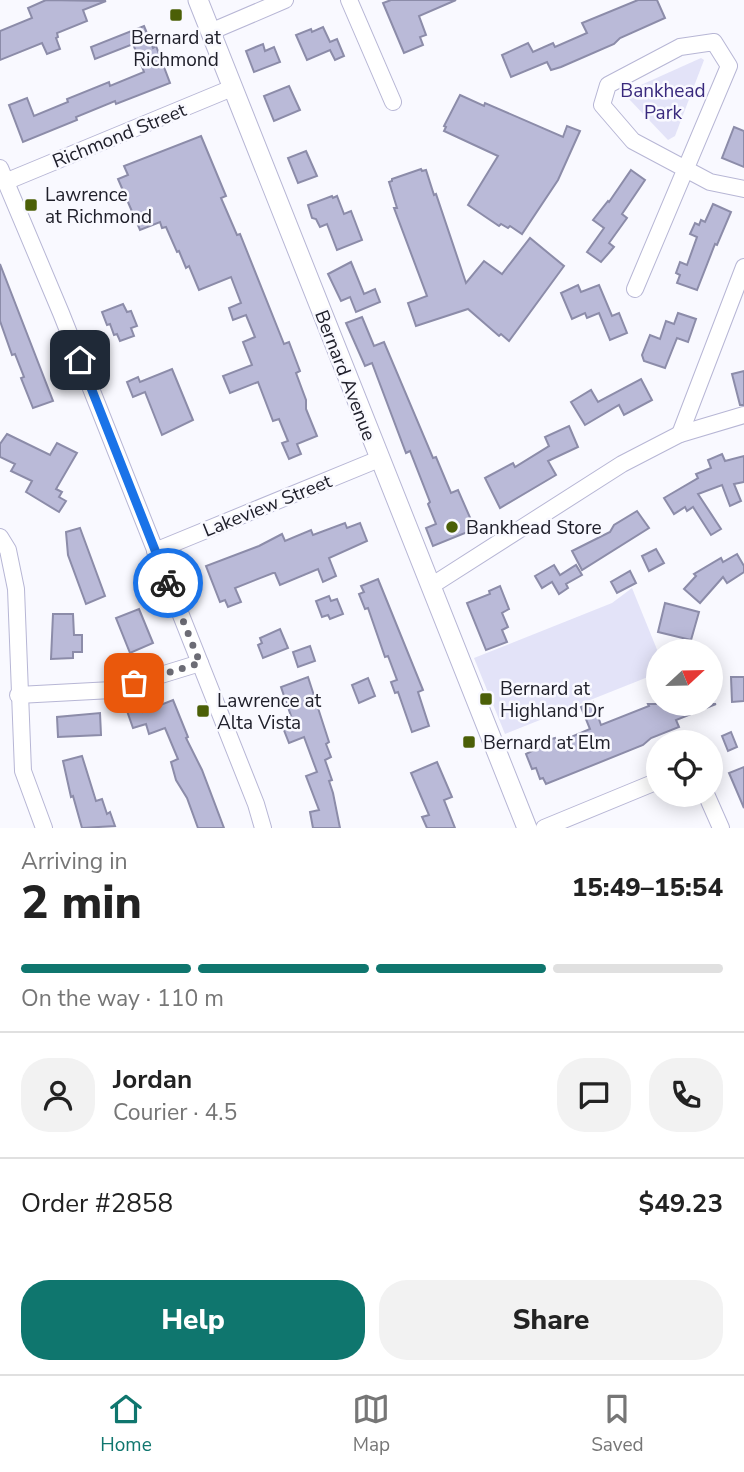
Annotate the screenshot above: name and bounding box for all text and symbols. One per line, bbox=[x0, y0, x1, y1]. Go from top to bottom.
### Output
marker: Bernard at Richmond bbox=[168, 7, 184, 23]
place label: Bernard at Richmond bbox=[131, 25, 221, 73]
park label: Bankhead Park bbox=[620, 78, 706, 126]
street label: Richmond Street bbox=[49, 97, 190, 175]
place label: Lawrence at Richmond bbox=[45, 182, 152, 230]
marker: Lawrence at Richmond bbox=[23, 197, 39, 213]
street label: Bernard Avenue bbox=[308, 306, 382, 444]
pin bbox=[50, 330, 110, 390]
icon: home bbox=[61, 341, 99, 379]
street label: Lakeview Street bbox=[199, 468, 336, 544]
place label: Bankhead Store bbox=[466, 515, 602, 541]
marker: Bankhead Store bbox=[444, 519, 460, 535]
courier bbox=[133, 548, 203, 618]
icon: bike bbox=[149, 564, 187, 602]
north arrow bbox=[646, 639, 723, 716]
map controls bbox=[646, 639, 723, 807]
pin bbox=[104, 653, 164, 713]
icon: bag bbox=[115, 664, 153, 702]
place label: Bernard at Highland Dr bbox=[500, 676, 604, 724]
place label: Lawrence at Alta Vista bbox=[217, 688, 322, 736]
marker: Bernard at Highland Dr bbox=[478, 691, 494, 707]
marker: Lawrence at Alta Vista bbox=[195, 703, 211, 719]
place label: Bernard at Elm bbox=[483, 730, 611, 756]
button: locate bbox=[646, 730, 723, 807]
marker: Bernard at Elm bbox=[461, 734, 477, 750]
text: Arriving in bbox=[21, 846, 128, 877]
text: 15:49–15:54 bbox=[572, 870, 723, 905]
text: 2 min bbox=[21, 871, 142, 934]
text: On the way · 110 m bbox=[21, 983, 224, 1014]
button: person bbox=[21, 1058, 95, 1132]
button: chat bbox=[557, 1058, 631, 1132]
button: phone bbox=[649, 1058, 723, 1132]
text: Jordan bbox=[113, 1062, 192, 1097]
text: Courier · 4.5 bbox=[113, 1097, 237, 1128]
text: Order #2858 bbox=[21, 1186, 173, 1221]
text: $49.23 bbox=[639, 1186, 723, 1221]
button: Help bbox=[21, 1280, 365, 1360]
button: Share bbox=[379, 1280, 723, 1360]
tab: Home bbox=[100, 1390, 152, 1458]
tab: Map bbox=[352, 1390, 390, 1458]
tab: Saved bbox=[591, 1390, 644, 1458]

